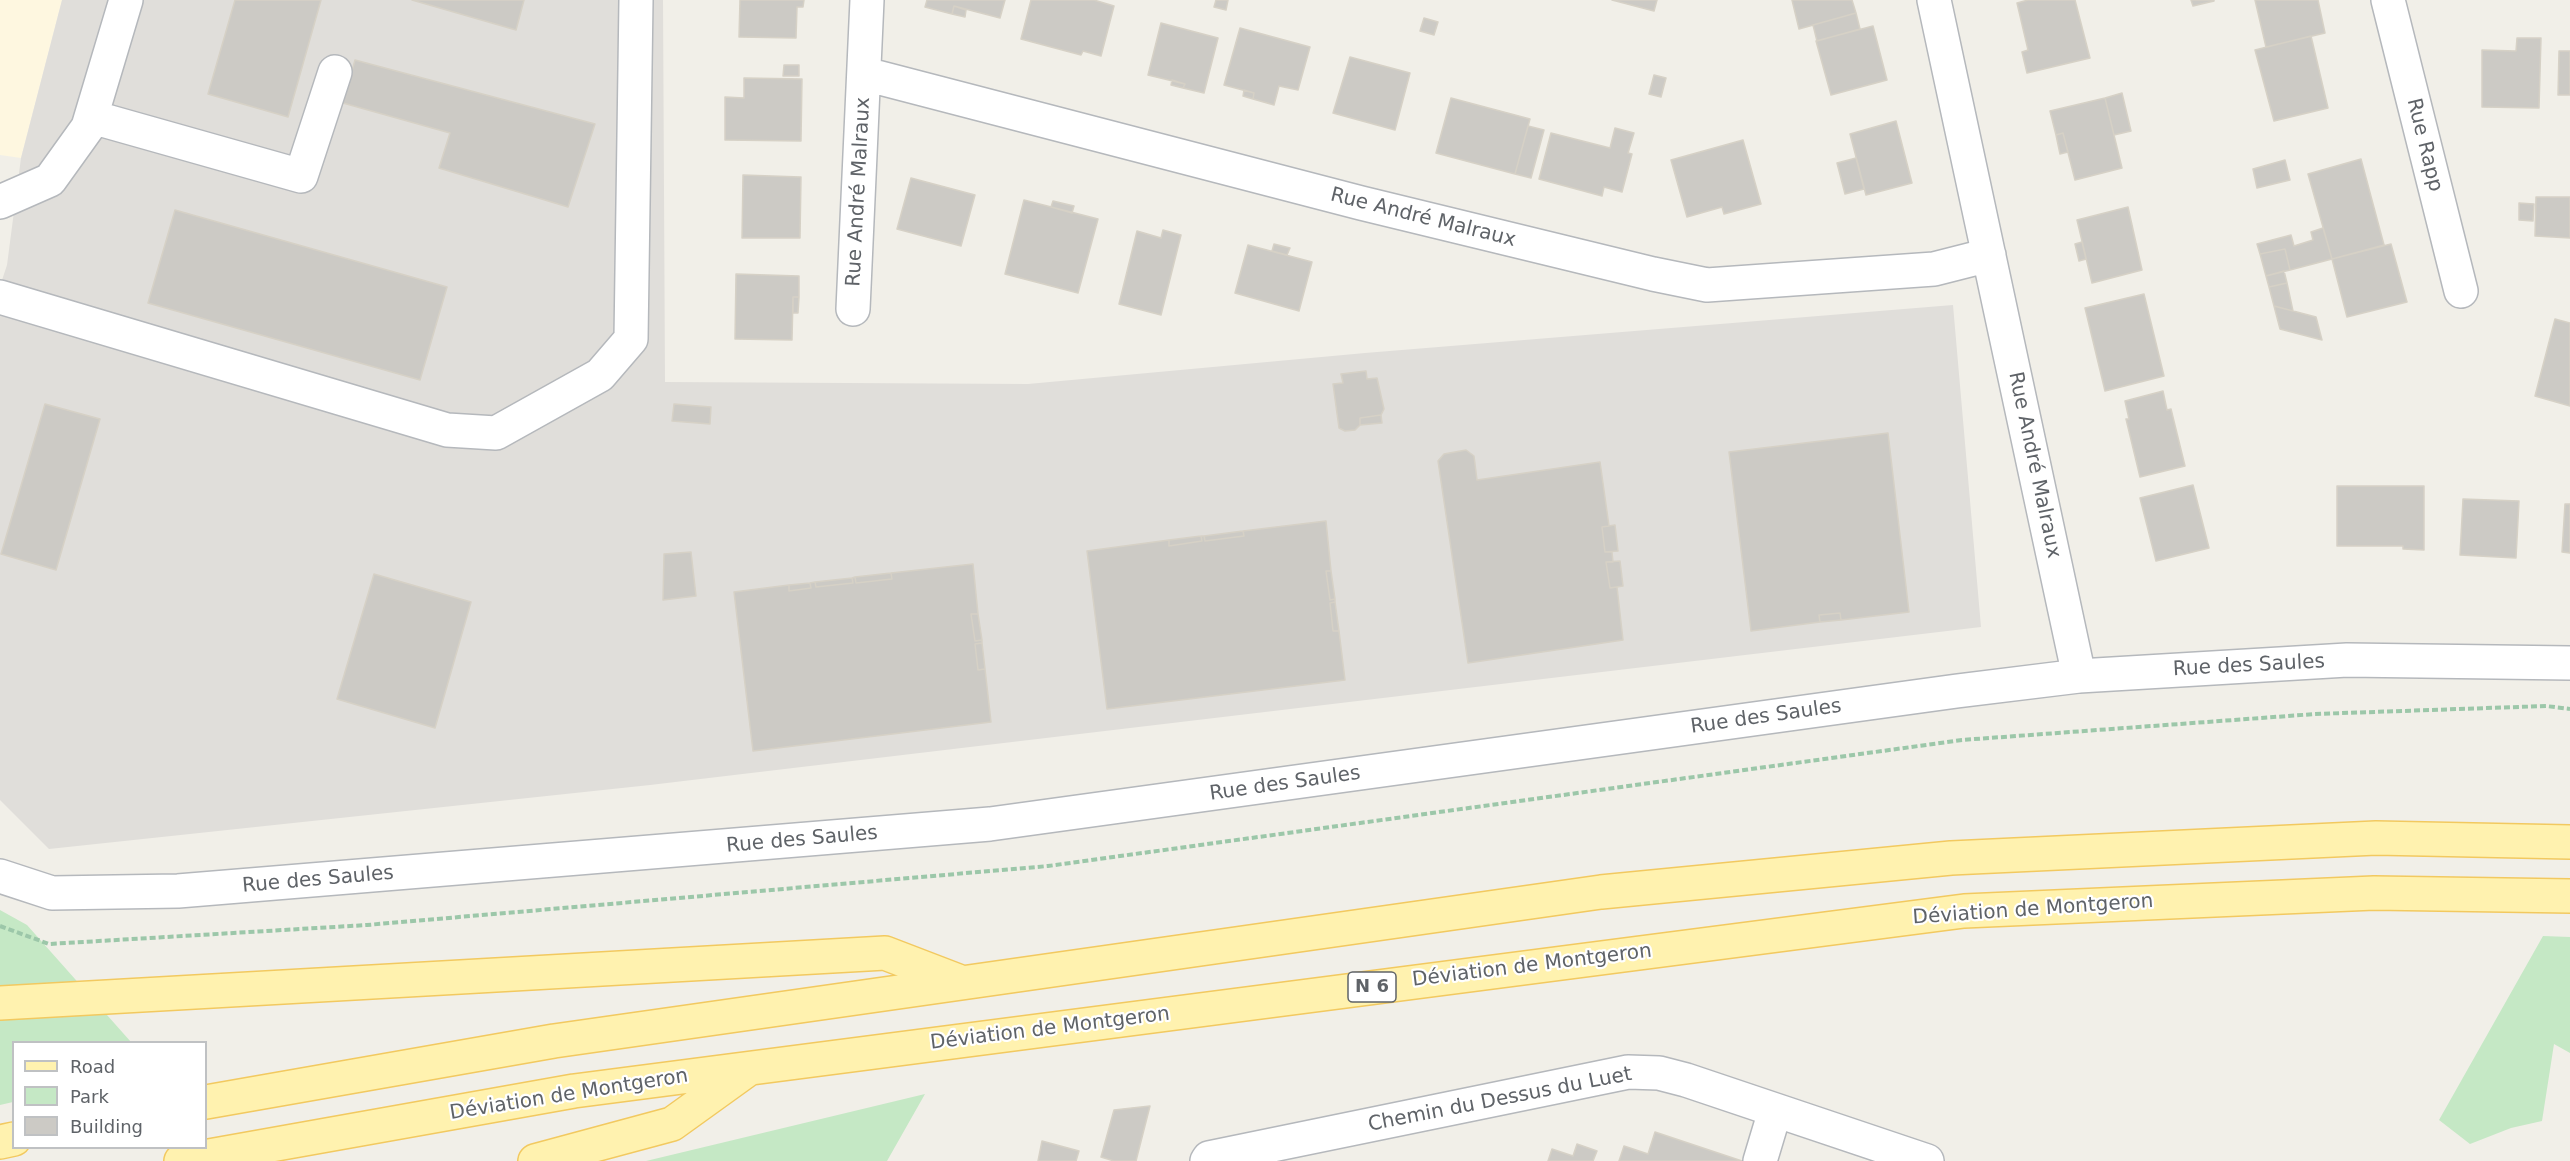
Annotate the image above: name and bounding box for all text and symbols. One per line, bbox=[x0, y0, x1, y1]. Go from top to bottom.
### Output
street label: Rue Rapp bbox=[2401, 96, 2447, 194]
street label: Rue André Malraux bbox=[842, 97, 876, 287]
street label: Rue André Malraux bbox=[1328, 183, 1518, 253]
street label: Rue André Malraux bbox=[2003, 370, 2065, 560]
street label: Rue des Saules bbox=[2172, 650, 2326, 682]
street label: Rue des Saules bbox=[1689, 695, 1843, 739]
street label: Rue des Saules bbox=[1208, 762, 1362, 806]
street label: Rue des Saules bbox=[725, 821, 879, 859]
street label: Rue des Saules bbox=[241, 861, 395, 899]
street label: Déviation de Montgeron bbox=[1912, 890, 2154, 930]
street label: Déviation de Montgeron bbox=[1411, 939, 1653, 993]
road number: N 6 bbox=[1348, 972, 1396, 1002]
street label: Déviation de Montgeron bbox=[929, 1002, 1171, 1056]
legend bbox=[12, 1041, 207, 1149]
text: Road bbox=[70, 1056, 115, 1077]
street label: Chemin du Dessus du Luet bbox=[1366, 1063, 1634, 1137]
street label: Déviation de Montgeron bbox=[448, 1064, 690, 1126]
text: Park bbox=[70, 1086, 109, 1107]
text: Building bbox=[70, 1116, 143, 1137]

